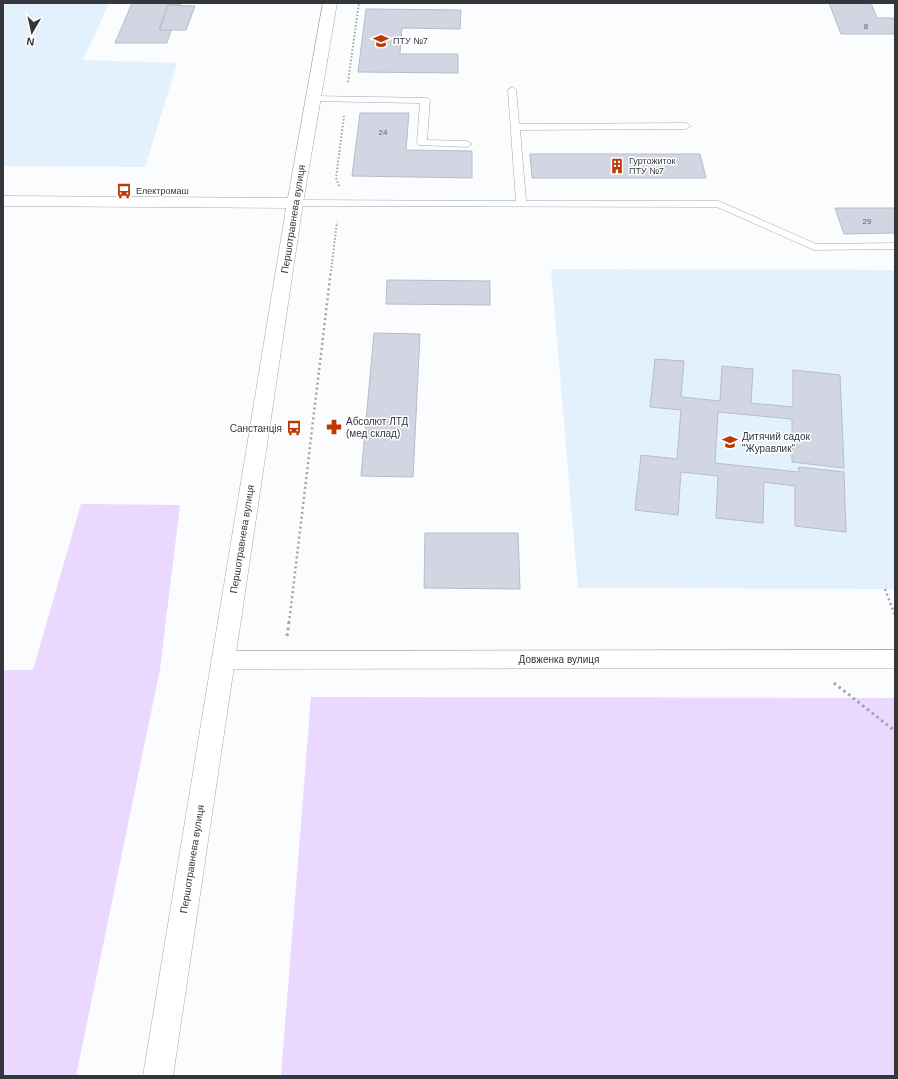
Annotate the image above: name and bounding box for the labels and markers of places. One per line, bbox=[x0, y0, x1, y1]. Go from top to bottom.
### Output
school or university icon: ПТУ №7 bbox=[372, 32, 390, 50]
place label: ПТУ №7 bbox=[393, 36, 428, 46]
place label: Гуртожиток ПТУ №7 bbox=[629, 156, 675, 176]
building icon: Гуртожиток ПТУ №7 bbox=[608, 157, 626, 175]
bus stop icon: Електромаш bbox=[115, 182, 133, 200]
place label: Електромаш bbox=[136, 186, 189, 196]
place label: Абсолют ЛТД (мед склад) bbox=[346, 416, 409, 439]
pharmacy icon: Абсолют ЛТД (мед склад) bbox=[325, 418, 343, 436]
bus stop icon: Санстанція bbox=[285, 419, 303, 437]
place label: Санстанція bbox=[230, 423, 282, 434]
place label: Дитячий садок "Журавлик" bbox=[742, 431, 810, 454]
school or university icon: Дитячий садок "Журавлик" bbox=[721, 433, 739, 451]

